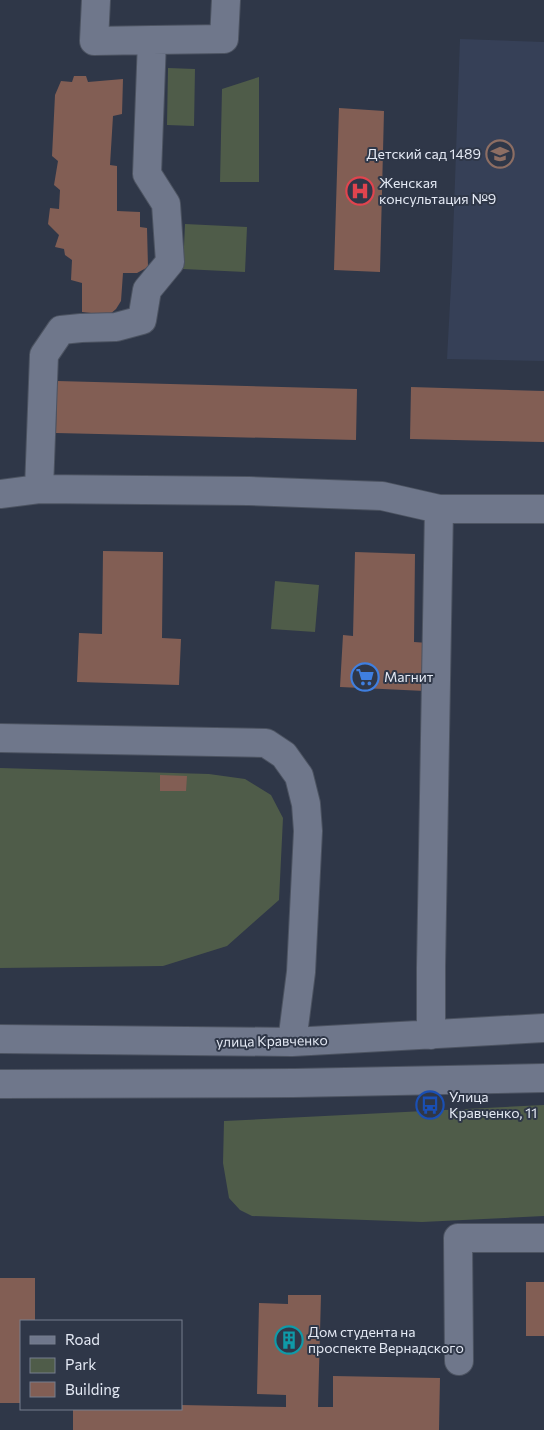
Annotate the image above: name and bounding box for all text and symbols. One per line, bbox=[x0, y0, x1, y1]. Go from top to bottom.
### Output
school or university icon: Детский сад 1489 bbox=[485, 139, 515, 169]
place label: Детский сад 1489 bbox=[367, 145, 481, 162]
place label: Женская консультация №9 bbox=[379, 174, 496, 207]
hospital icon: Женская консультация №9 bbox=[345, 176, 375, 206]
supermarket icon: Магнит bbox=[350, 662, 380, 692]
place label: Магнит bbox=[384, 668, 434, 685]
street label: улица Кравченко bbox=[216, 1031, 328, 1050]
place label: Улица Кравченко, 11 bbox=[449, 1088, 537, 1121]
bus stop icon: Улица Кравченко, 11 bbox=[415, 1090, 445, 1120]
legend bbox=[20, 1320, 182, 1410]
place label: Дом студента на проспекте Вернадского bbox=[308, 1323, 464, 1356]
building icon: Дом студента на проспекте Вернадского bbox=[274, 1325, 304, 1355]
text: Road bbox=[65, 1330, 100, 1348]
text: Park bbox=[65, 1355, 96, 1373]
text: Building bbox=[65, 1380, 120, 1398]

